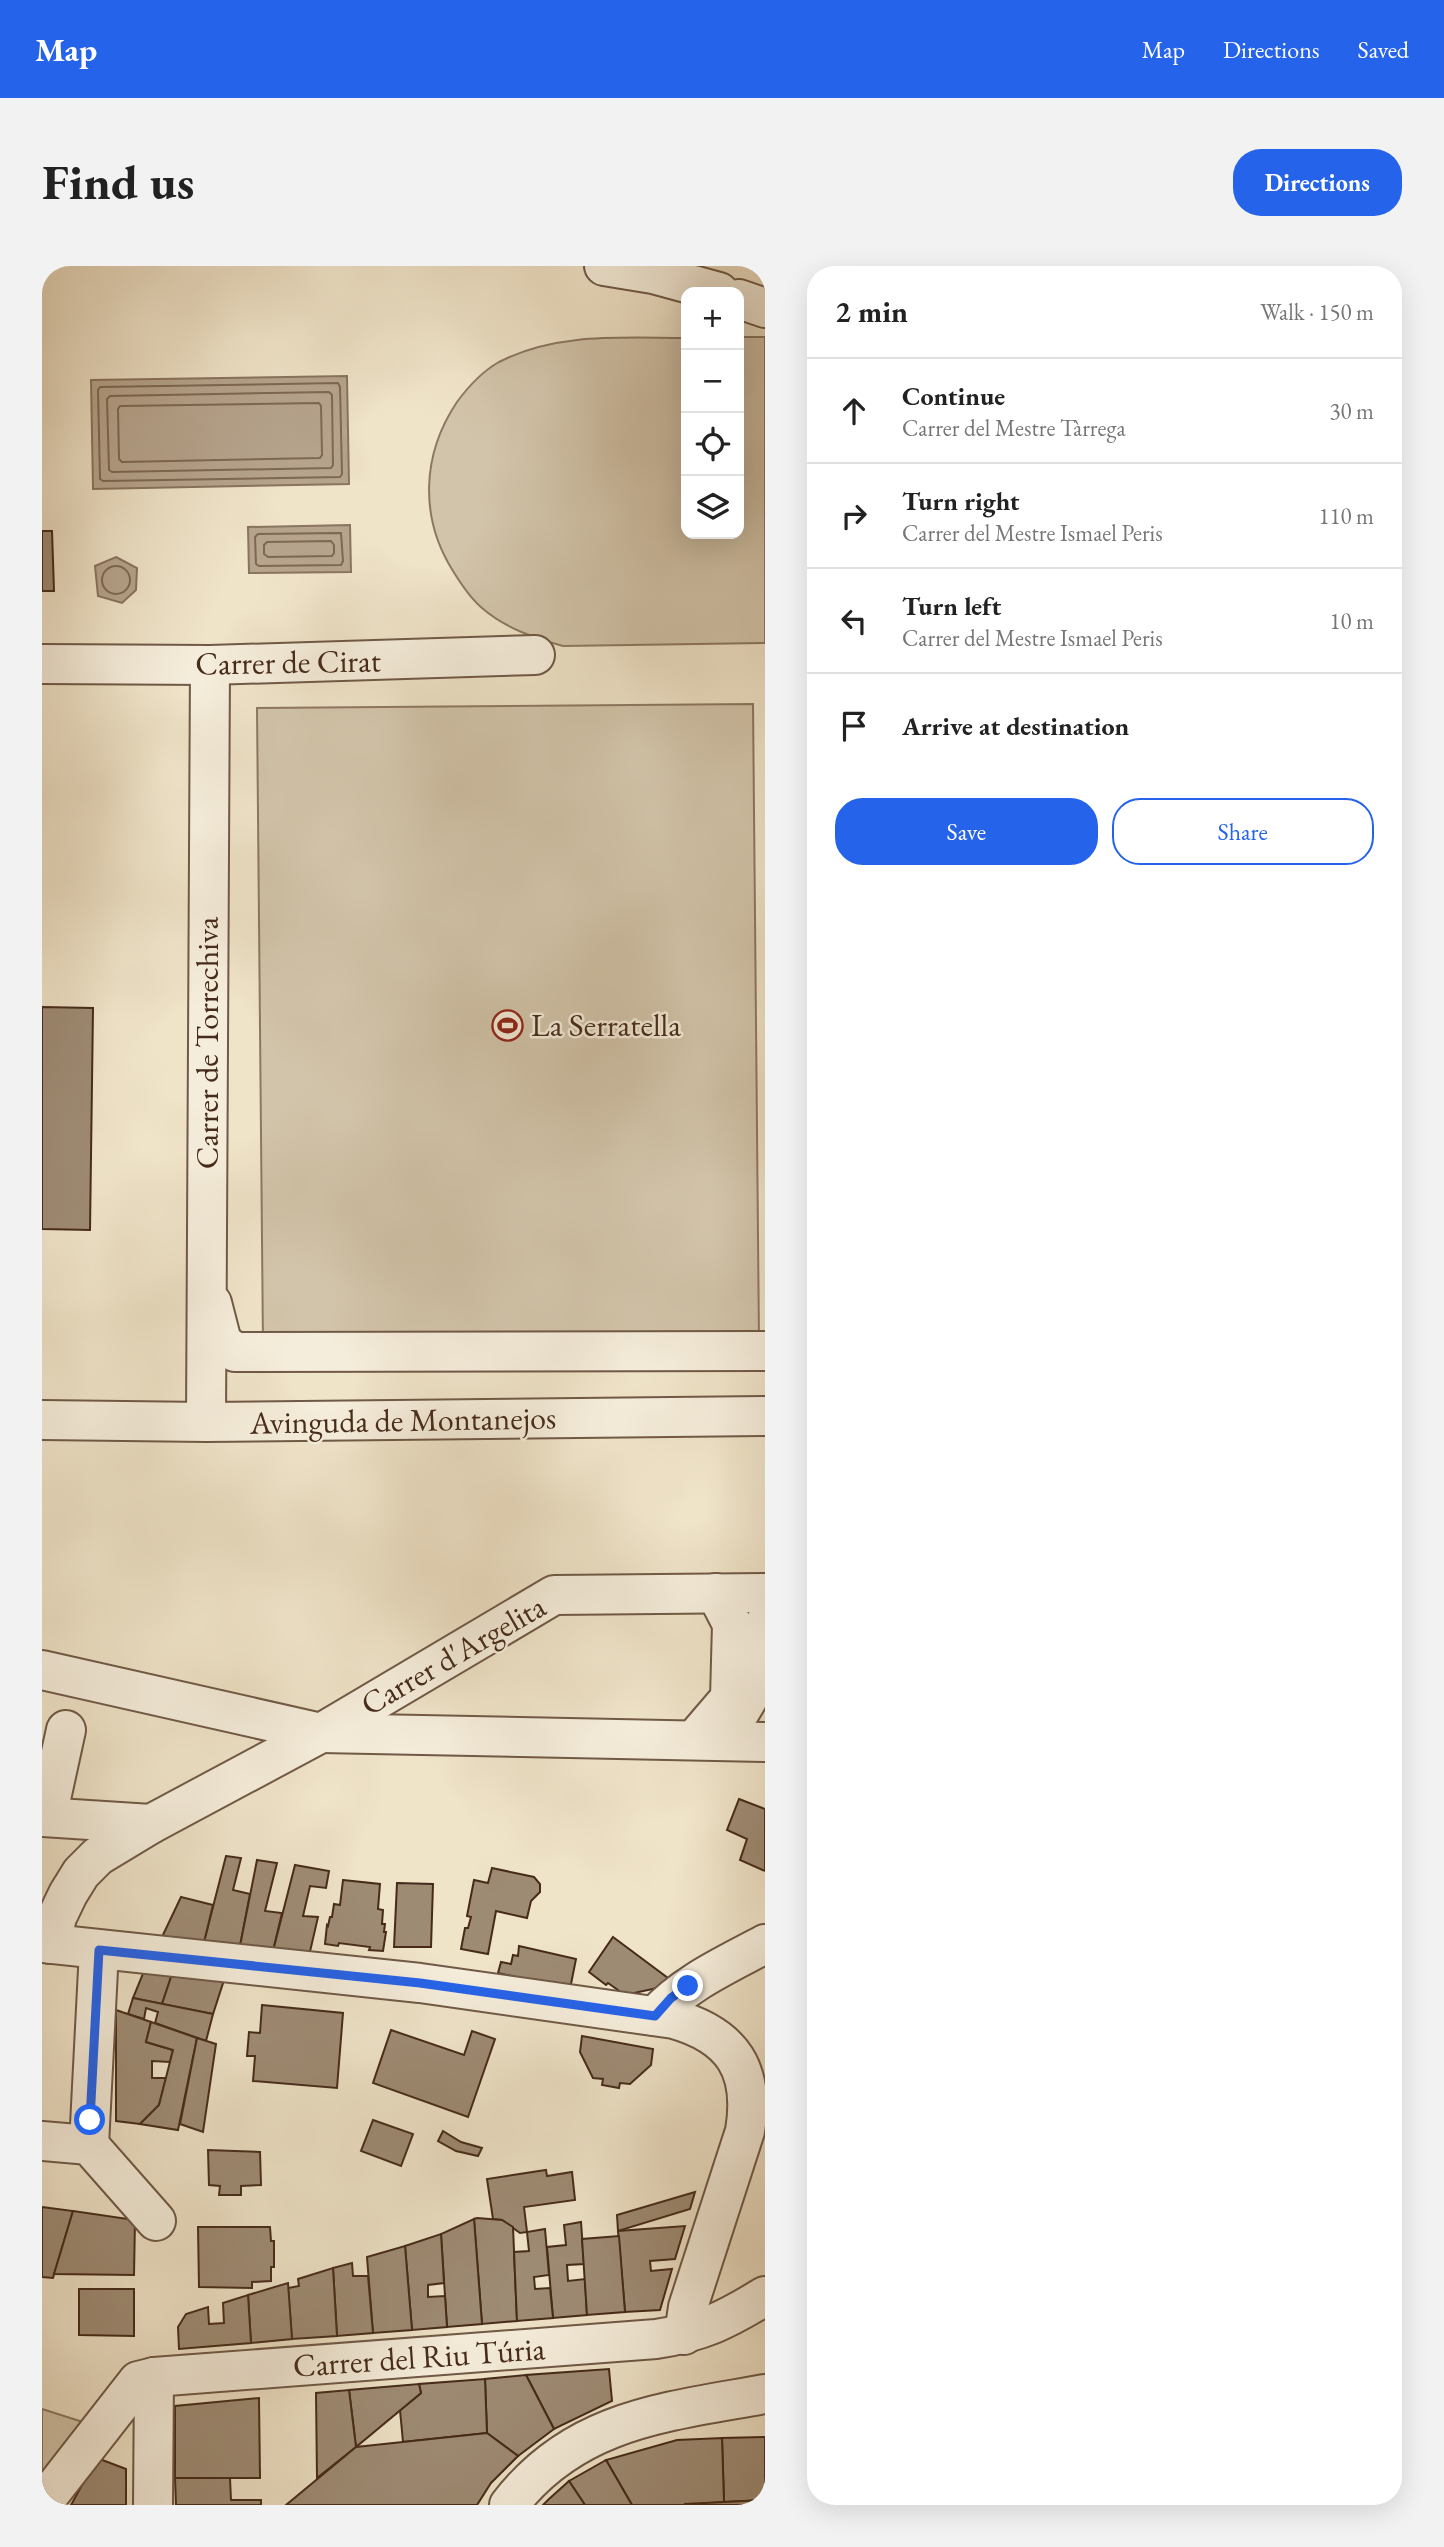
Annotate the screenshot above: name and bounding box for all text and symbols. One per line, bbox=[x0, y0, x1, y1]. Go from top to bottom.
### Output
text: Map bbox=[35, 28, 97, 71]
text: Map bbox=[1142, 34, 1185, 65]
text: Directions bbox=[1223, 34, 1320, 65]
text: Saved bbox=[1358, 34, 1409, 65]
button: Directions bbox=[1233, 149, 1402, 216]
text: Find us bbox=[42, 150, 194, 214]
map controls bbox=[681, 287, 744, 539]
button: + bbox=[681, 287, 744, 350]
text: 2 min bbox=[835, 292, 908, 331]
text: Walk · 150 m bbox=[1260, 297, 1374, 327]
button: − bbox=[681, 350, 744, 413]
text: Continue bbox=[902, 379, 1005, 413]
icon: ahead bbox=[835, 392, 873, 430]
text: 30 m bbox=[1329, 396, 1374, 426]
button: locate bbox=[681, 413, 744, 476]
text: Carrer del Mestre Tàrrega bbox=[902, 413, 1126, 443]
button: layers bbox=[681, 476, 744, 539]
text: Turn right bbox=[902, 484, 1020, 518]
icon: right bbox=[835, 497, 873, 535]
text: 110 m bbox=[1318, 501, 1374, 531]
text: Carrer del Mestre Ismael Peris bbox=[902, 518, 1163, 548]
text: Turn left bbox=[902, 589, 1001, 623]
icon: left bbox=[835, 602, 873, 640]
text: 10 m bbox=[1329, 606, 1374, 636]
text: Carrer del Mestre Ismael Peris bbox=[902, 623, 1163, 653]
street label: Carrer de Cirat bbox=[195, 639, 381, 685]
icon: arrive bbox=[835, 707, 873, 745]
text: Arrive at destination bbox=[902, 709, 1129, 743]
button: Save bbox=[835, 798, 1098, 865]
button: Share bbox=[1112, 798, 1374, 865]
street label: Carrer de Torrechiva bbox=[186, 916, 228, 1169]
place label: La Serratella bbox=[531, 1004, 681, 1046]
sports icon: La Serratella bbox=[491, 1008, 525, 1042]
street label: Avinguda de Montanejos bbox=[248, 1396, 557, 1444]
street label: Carrer d'Argelita bbox=[353, 1585, 553, 1725]
route end bbox=[672, 1970, 703, 2001]
route start bbox=[74, 2104, 105, 2135]
street label: Carrer del Riu Túria bbox=[291, 2327, 547, 2387]

